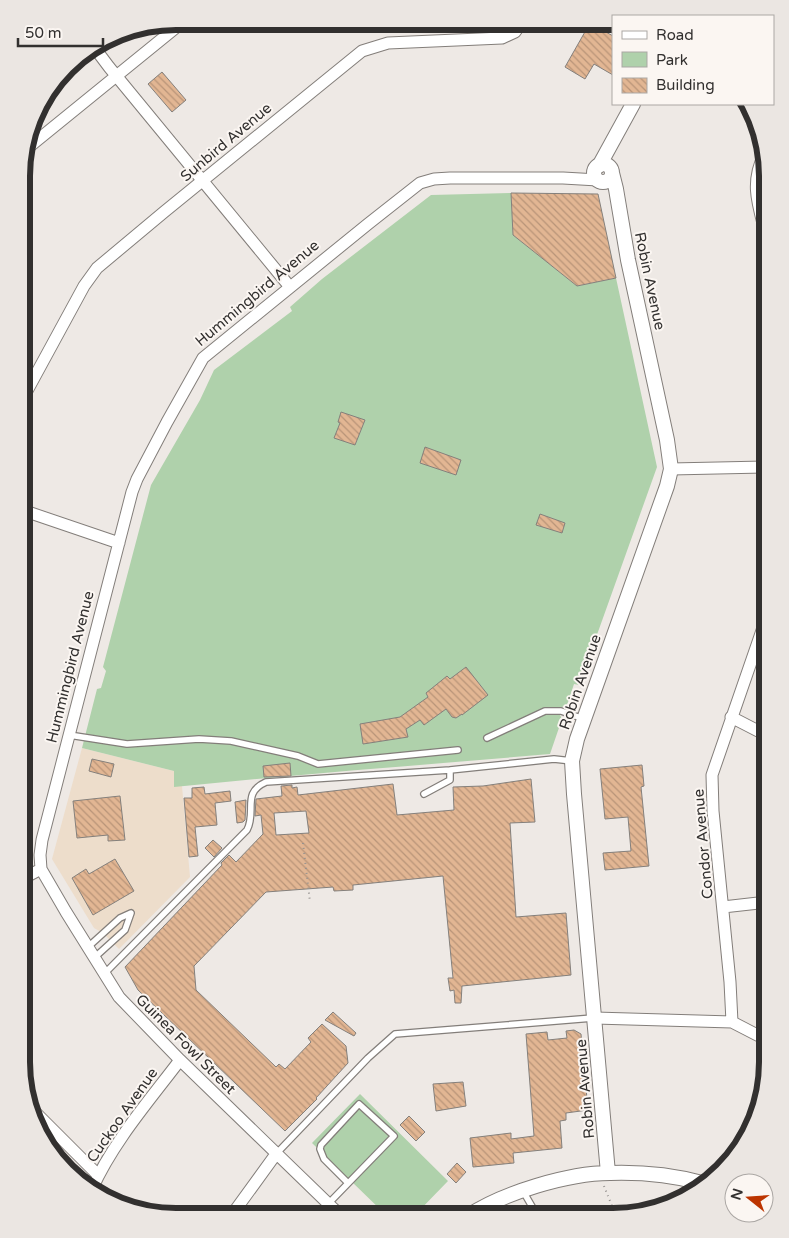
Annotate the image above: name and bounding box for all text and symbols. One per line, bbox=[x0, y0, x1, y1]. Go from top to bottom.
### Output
scale bar bbox=[18, 15, 102, 47]
legend bbox=[612, 15, 774, 105]
text: 50 m bbox=[25, 24, 62, 42]
text: Road bbox=[656, 26, 694, 44]
text: Park bbox=[656, 51, 688, 69]
text: Building bbox=[656, 76, 715, 94]
street label: Sunbird Avenue bbox=[177, 99, 275, 185]
street label: Robin Avenue bbox=[631, 230, 669, 332]
street label: Hummingbird Avenue bbox=[191, 236, 323, 350]
street label: Hummingbird Avenue bbox=[42, 589, 98, 745]
street label: Robin Avenue bbox=[555, 632, 605, 732]
street label: Condor Avenue bbox=[689, 788, 717, 900]
street label: Guinea Fowl Street bbox=[132, 990, 240, 1098]
street label: Robin Avenue bbox=[572, 1039, 598, 1139]
street label: Cuckoo Avenue bbox=[83, 1064, 161, 1166]
north arrow bbox=[724, 1173, 774, 1223]
text: N bbox=[727, 1186, 747, 1202]

